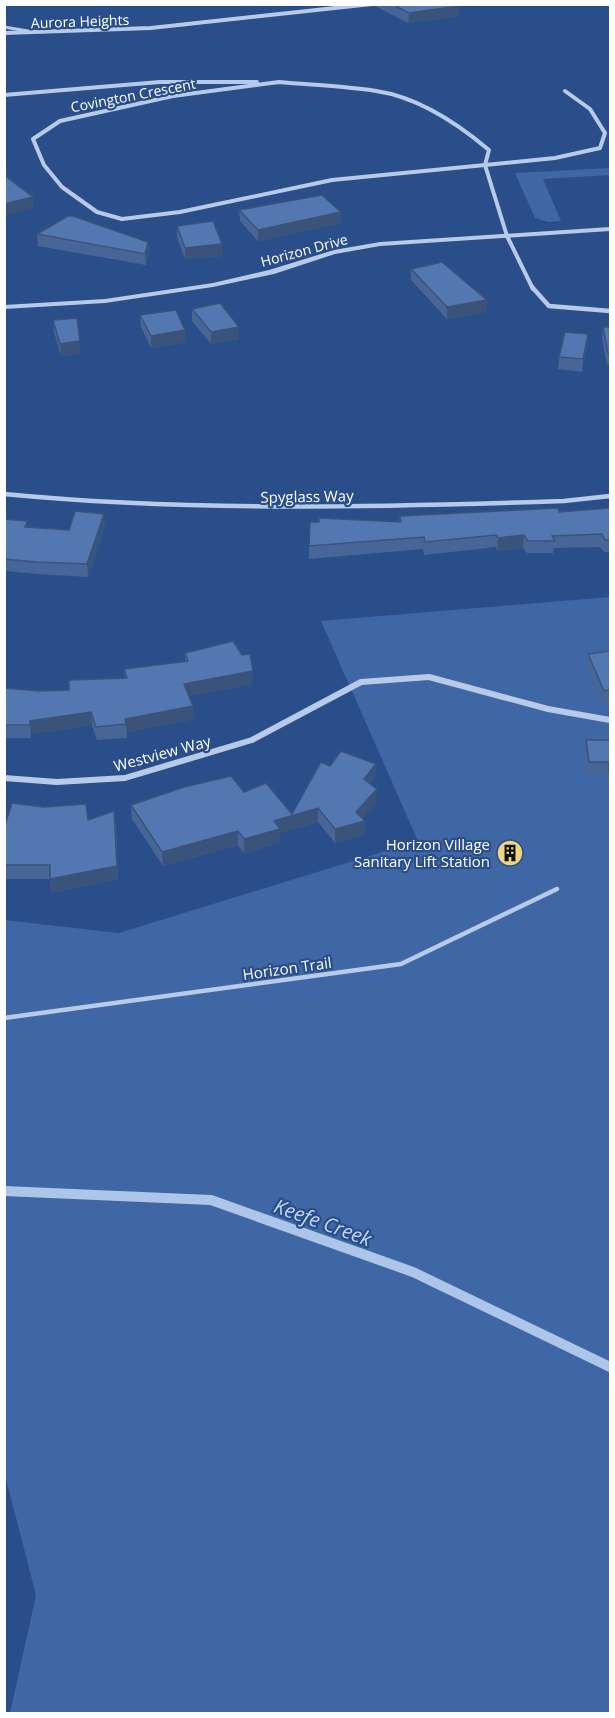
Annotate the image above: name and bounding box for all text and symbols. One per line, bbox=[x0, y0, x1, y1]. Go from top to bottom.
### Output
street label: Aurora Heights bbox=[31, 10, 130, 32]
street label: Covington Crescent bbox=[69, 74, 197, 116]
street label: Horizon Drive bbox=[258, 229, 350, 271]
street label: Spyglass Way bbox=[260, 485, 354, 507]
street label: Westview Way bbox=[111, 730, 213, 776]
place label: Horizon Village Sanitary Lift Station bbox=[354, 834, 490, 871]
building icon: Horizon Village Sanitary Lift Station bbox=[495, 838, 525, 868]
street label: Horizon Trail bbox=[241, 952, 333, 984]
water label: Keefe Creek bbox=[271, 1192, 377, 1253]

